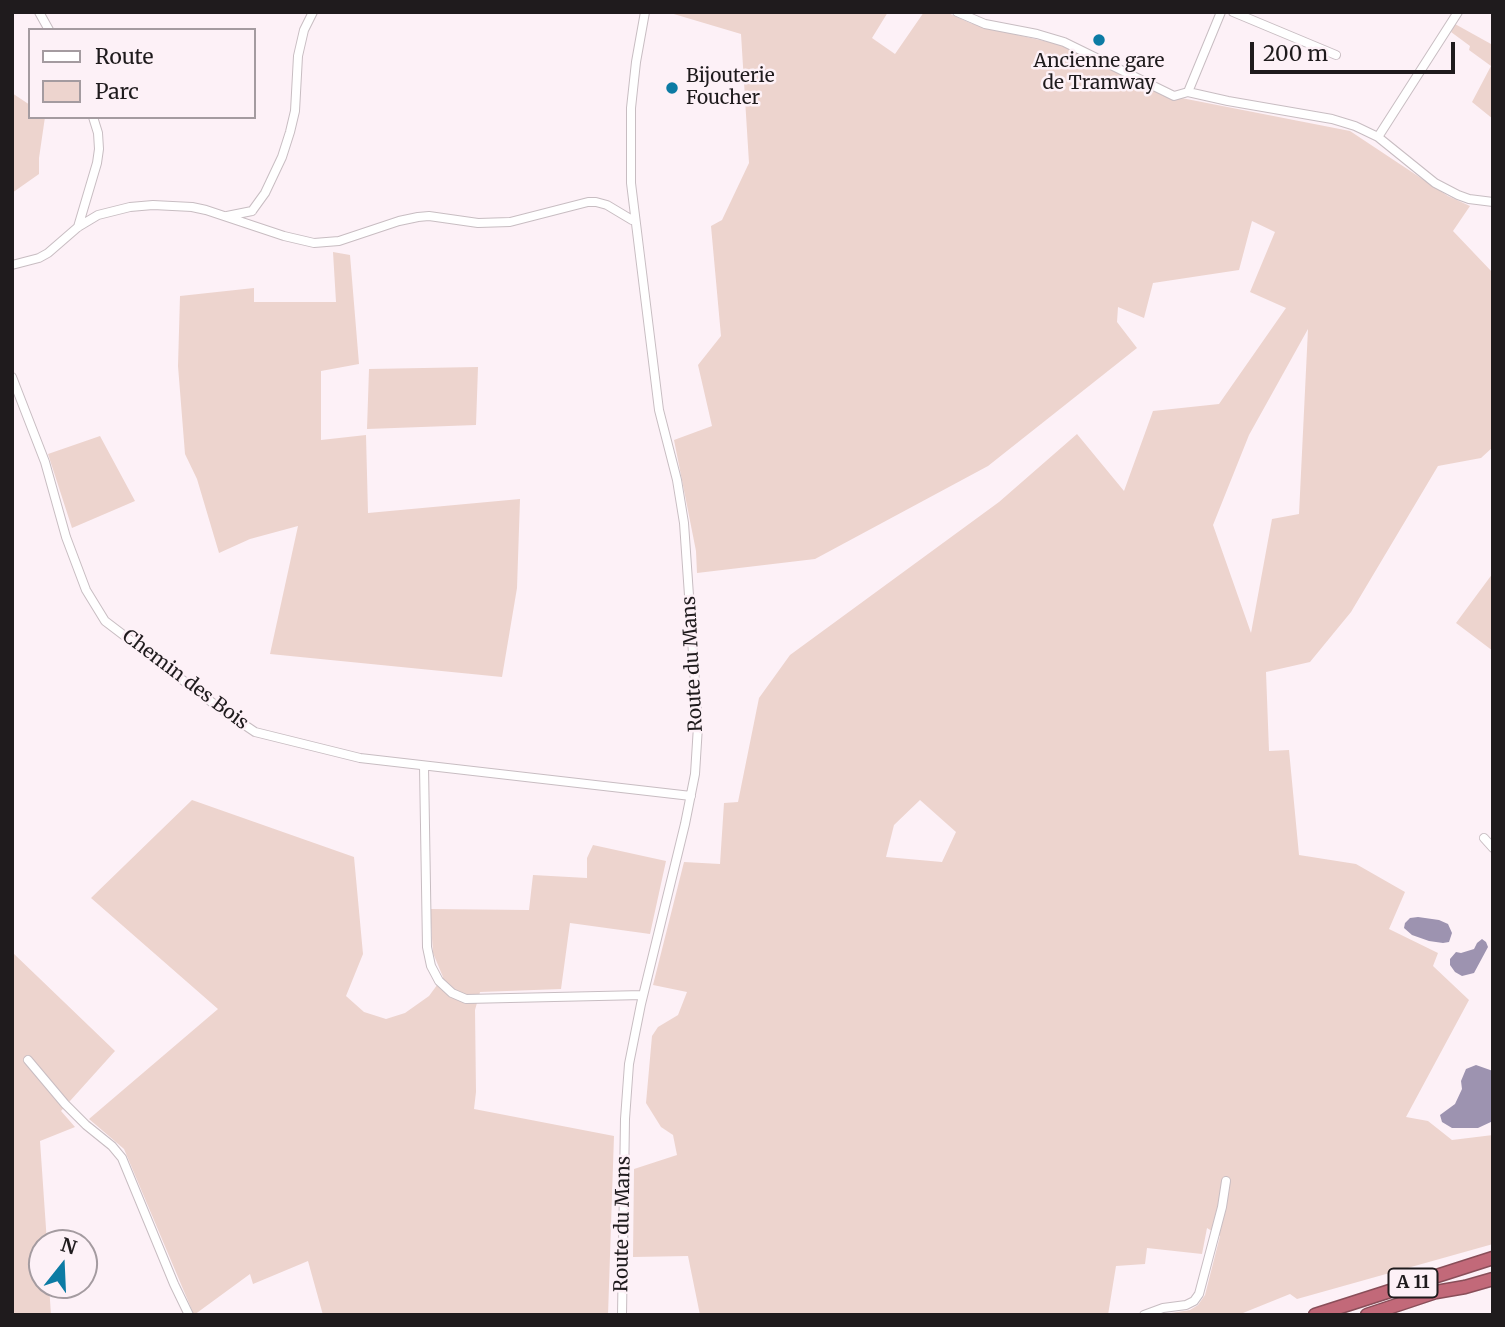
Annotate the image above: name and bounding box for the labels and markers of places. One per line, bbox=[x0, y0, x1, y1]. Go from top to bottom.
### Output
marker: Ancienne gare de Tramway bbox=[1091, 32, 1107, 48]
place label: Ancienne gare de Tramway bbox=[1034, 51, 1164, 95]
place label: Bijouterie Foucher bbox=[686, 66, 775, 110]
marker: Bijouterie Foucher bbox=[664, 80, 680, 96]

